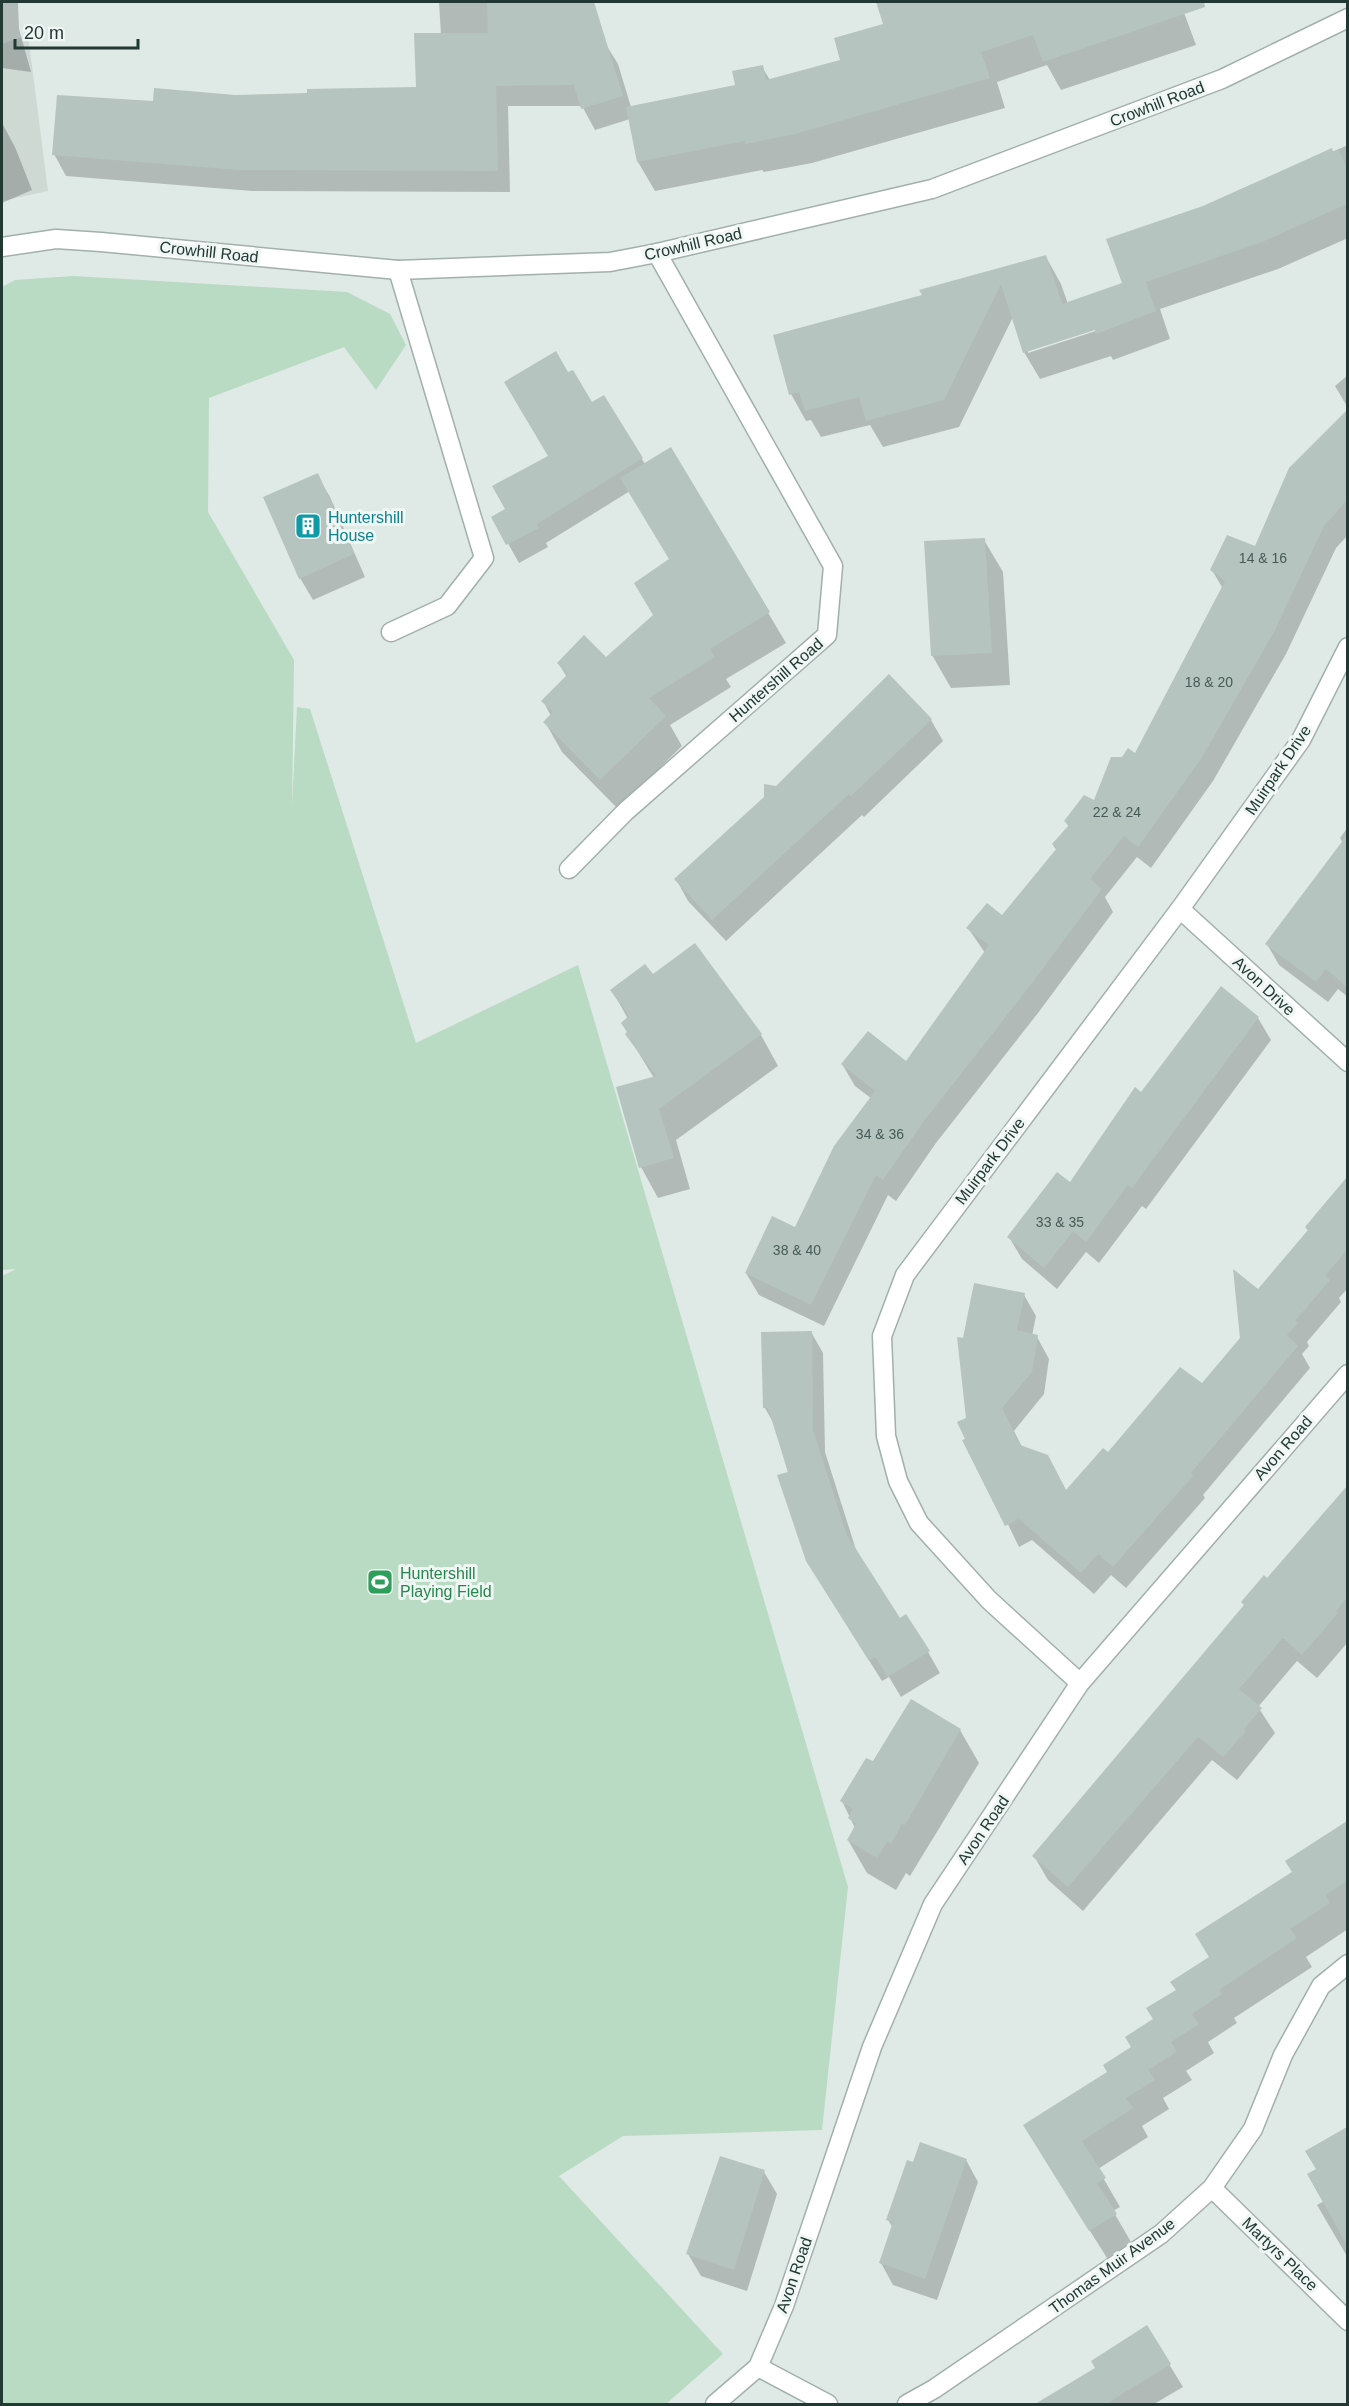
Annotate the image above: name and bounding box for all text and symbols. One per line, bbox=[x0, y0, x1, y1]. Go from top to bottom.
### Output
scale bar bbox=[15, 12, 138, 50]
text: 20 m bbox=[24, 23, 64, 43]
street label: Crowhill Road bbox=[1107, 78, 1207, 130]
street label: Crowhill Road bbox=[643, 225, 743, 263]
street label: Crowhill Road bbox=[159, 238, 259, 266]
place label: Huntershill House bbox=[328, 509, 404, 544]
building icon: Huntershill House bbox=[293, 511, 323, 541]
house number: 14 & 16 bbox=[1239, 550, 1287, 566]
street label: Huntershill Road bbox=[726, 635, 826, 725]
house number: 18 & 20 bbox=[1185, 674, 1233, 690]
street label: Muirpark Drive bbox=[1242, 722, 1314, 818]
house number: 22 & 24 bbox=[1093, 804, 1141, 820]
street label: Avon Drive bbox=[1230, 953, 1298, 1019]
street label: Muirpark Drive bbox=[952, 1114, 1028, 1208]
house number: 34 & 36 bbox=[856, 1126, 904, 1142]
house number: 33 & 35 bbox=[1036, 1214, 1084, 1230]
house number: 38 & 40 bbox=[773, 1242, 821, 1258]
street label: Avon Road bbox=[1251, 1413, 1315, 1483]
place label: Huntershill Playing Field bbox=[400, 1565, 492, 1600]
sports icon: Huntershill Playing Field bbox=[365, 1567, 395, 1597]
street label: Avon Road bbox=[954, 1793, 1012, 1867]
street label: Martyrs Place bbox=[1239, 2214, 1321, 2294]
street label: Thomas Muir Avenue bbox=[1046, 2215, 1178, 2317]
street label: Avon Road bbox=[773, 2235, 815, 2315]

